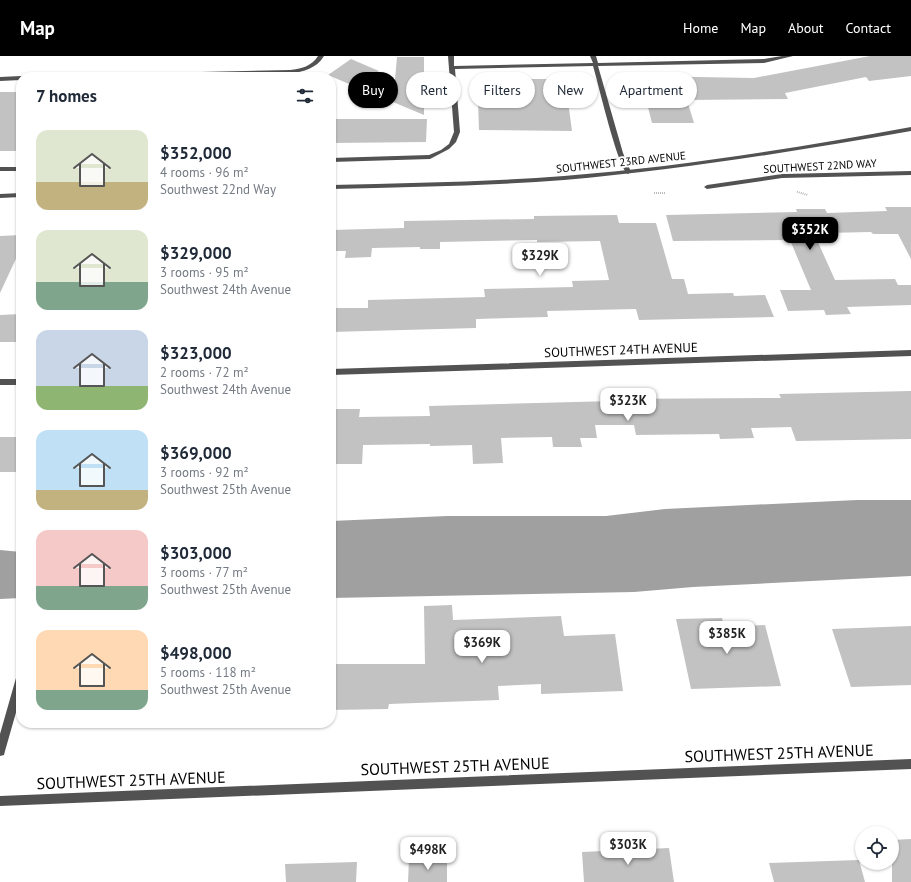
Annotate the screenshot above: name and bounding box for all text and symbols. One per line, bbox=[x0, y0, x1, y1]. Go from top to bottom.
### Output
text: Map bbox=[20, 16, 55, 40]
text: Home bbox=[683, 19, 718, 37]
text: Map bbox=[740, 19, 766, 37]
text: About bbox=[788, 19, 824, 37]
text: Contact bbox=[846, 19, 891, 37]
chip: Buy bbox=[348, 72, 398, 108]
chip: Rent bbox=[406, 72, 461, 108]
chip: Filters bbox=[469, 72, 535, 108]
chip: New bbox=[543, 72, 598, 108]
chip: Apartment bbox=[606, 72, 697, 108]
text: 7 homes bbox=[36, 85, 97, 107]
icon: filters bbox=[294, 85, 316, 107]
text: $352,000 bbox=[160, 142, 232, 164]
icon: home bbox=[68, 146, 116, 194]
street label: SOUTHWEST 23RD AVENUE bbox=[555, 148, 687, 176]
street label: SOUTHWEST 22ND WAY bbox=[763, 156, 878, 176]
text: 4 rooms · 96 m² bbox=[160, 164, 249, 181]
text: Southwest 22nd Way bbox=[160, 181, 276, 198]
pin: $352K bbox=[782, 217, 838, 251]
text: $352K bbox=[791, 221, 829, 238]
text: $329,000 bbox=[160, 242, 232, 264]
pin: $329K bbox=[512, 243, 568, 277]
icon: home bbox=[68, 246, 116, 294]
text: $329K bbox=[521, 247, 559, 264]
text: 3 rooms · 95 m² bbox=[160, 264, 249, 281]
text: Southwest 24th Avenue bbox=[160, 281, 291, 298]
street label: SOUTHWEST 24TH AVENUE bbox=[544, 339, 698, 361]
text: $323,000 bbox=[160, 342, 232, 364]
icon: home bbox=[68, 346, 116, 394]
text: 2 rooms · 72 m² bbox=[160, 364, 249, 381]
text: Southwest 24th Avenue bbox=[160, 381, 291, 398]
pin: $323K bbox=[600, 388, 656, 422]
text: $323K bbox=[609, 392, 647, 409]
text: $369,000 bbox=[160, 442, 232, 464]
icon: home bbox=[68, 446, 116, 494]
text: 3 rooms · 92 m² bbox=[160, 464, 249, 481]
text: Southwest 25th Avenue bbox=[160, 481, 291, 498]
text: $303,000 bbox=[160, 542, 232, 564]
icon: home bbox=[68, 546, 116, 594]
text: 3 rooms · 77 m² bbox=[160, 564, 248, 581]
text: Southwest 25th Avenue bbox=[160, 581, 291, 598]
pin: $385K bbox=[699, 621, 755, 655]
text: $385K bbox=[708, 625, 746, 642]
pin: $369K bbox=[454, 630, 510, 664]
text: $369K bbox=[463, 634, 501, 651]
text: $498,000 bbox=[160, 642, 232, 664]
icon: home bbox=[68, 646, 116, 694]
text: 5 rooms · 118 m² bbox=[160, 664, 256, 681]
text: Southwest 25th Avenue bbox=[160, 681, 291, 698]
street label: SOUTHWEST 25TH AVENUE bbox=[684, 740, 874, 766]
street label: SOUTHWEST 25TH AVENUE bbox=[360, 753, 550, 779]
street label: SOUTHWEST 25TH AVENUE bbox=[36, 767, 226, 793]
map controls bbox=[855, 826, 899, 870]
button: locate bbox=[855, 826, 899, 870]
pin: $303K bbox=[600, 832, 656, 866]
text: $303K bbox=[609, 836, 647, 853]
pin: $498K bbox=[400, 837, 456, 871]
text: $498K bbox=[409, 841, 447, 858]

